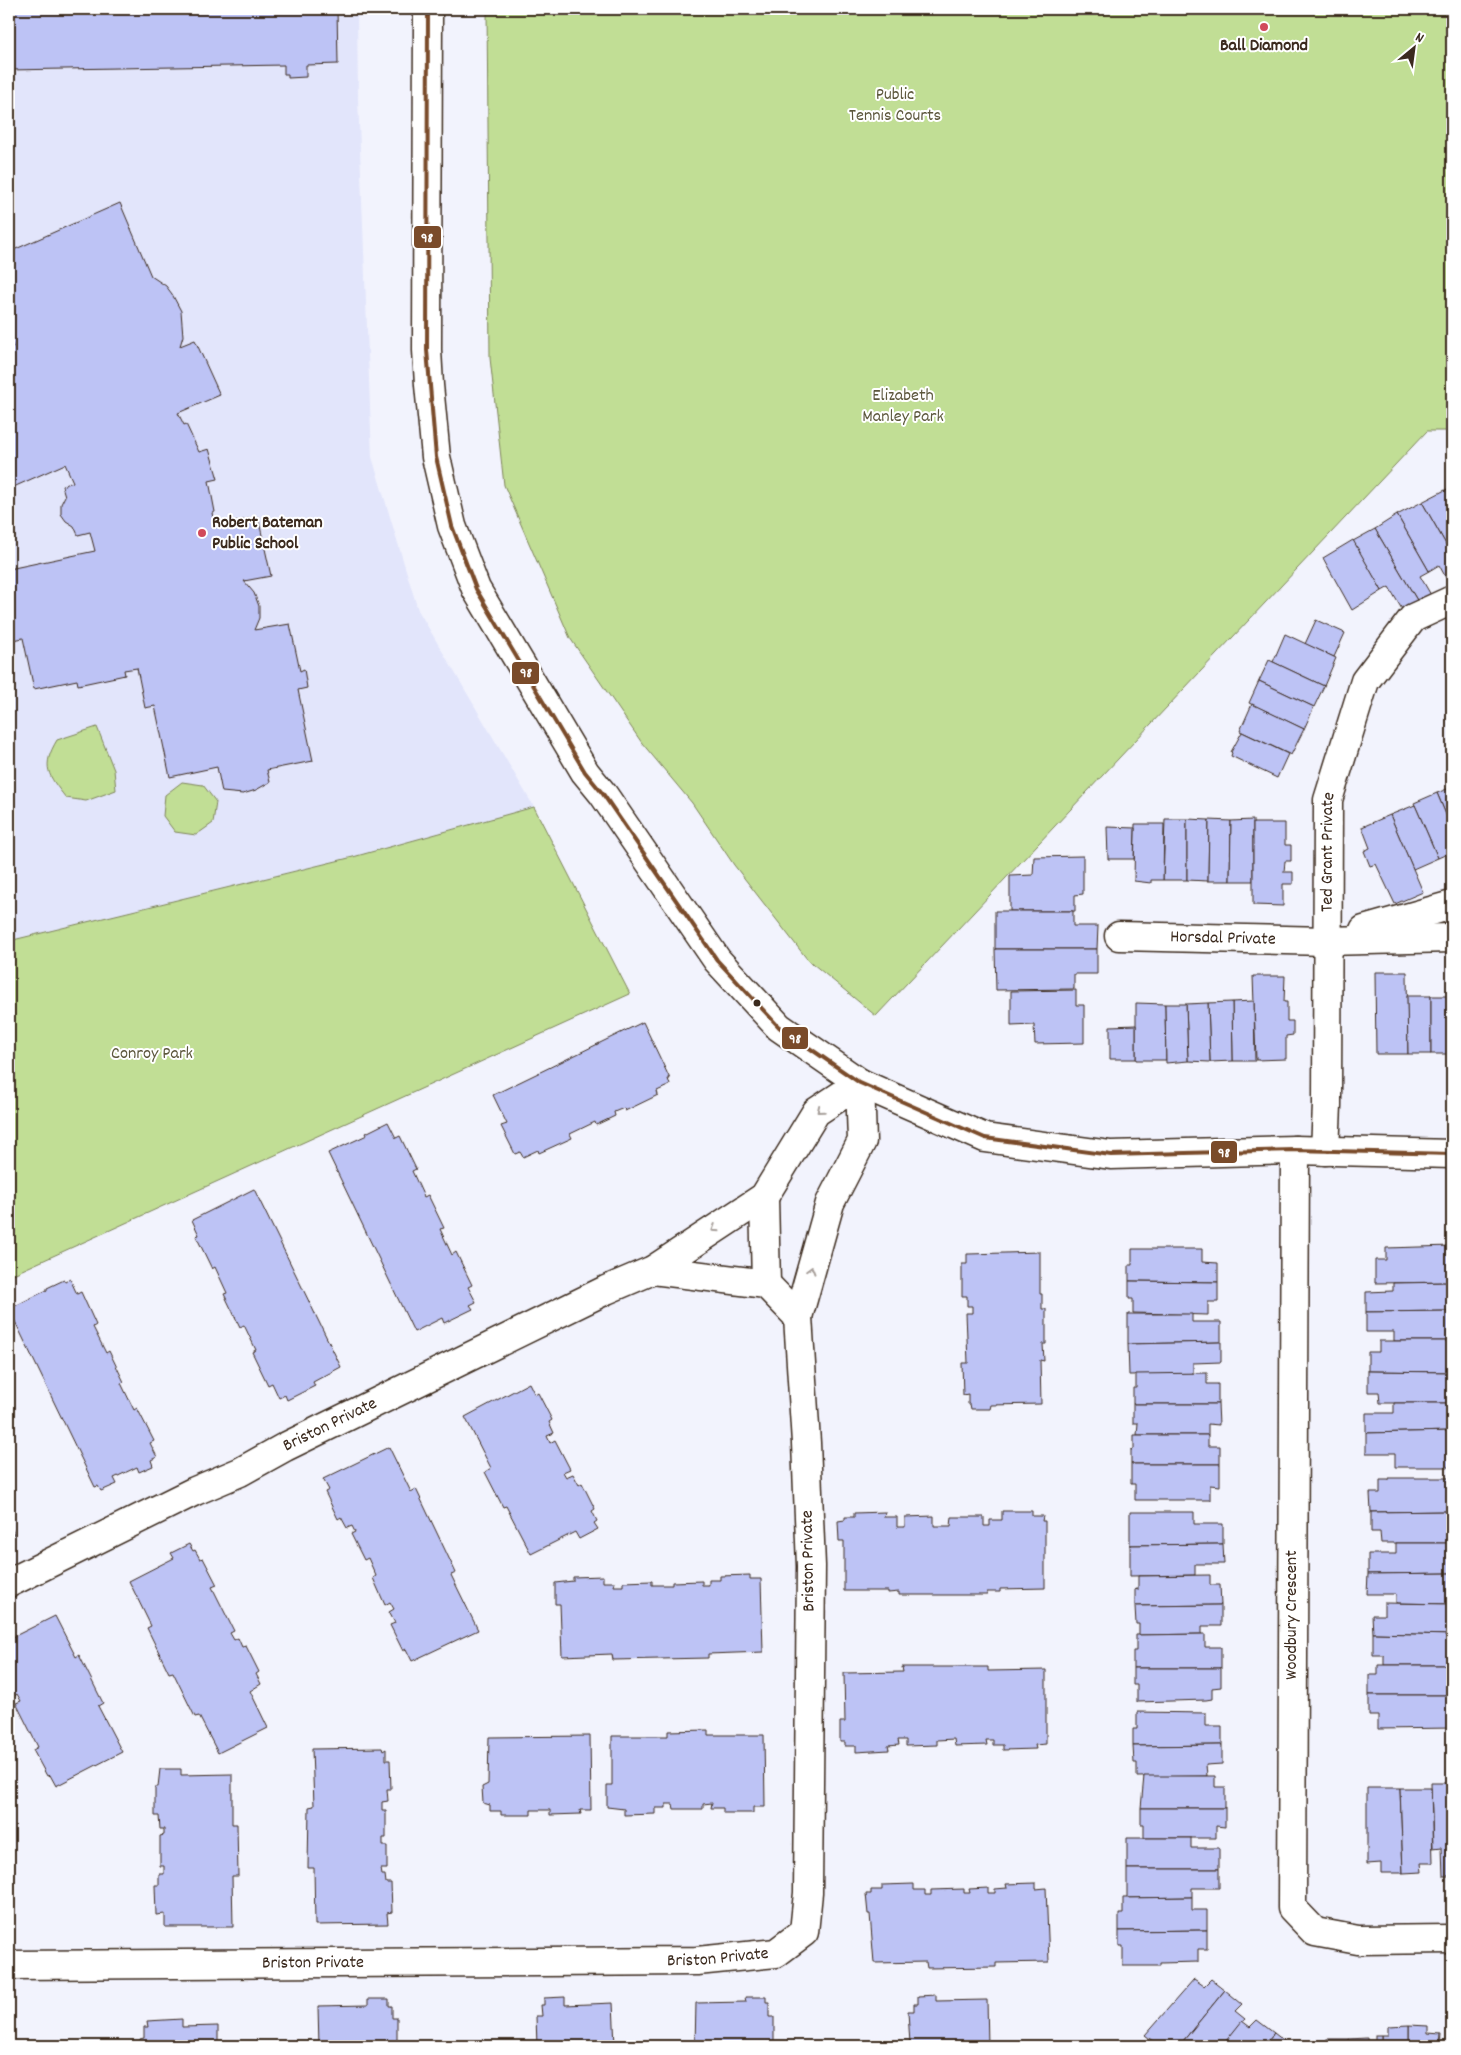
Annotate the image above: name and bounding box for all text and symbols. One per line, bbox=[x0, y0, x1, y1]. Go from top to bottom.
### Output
marker: Ball Diamond bbox=[1258, 21, 1270, 33]
north arrow bbox=[1388, 22, 1438, 72]
text: N bbox=[1411, 28, 1427, 49]
place label: Ball Diamond bbox=[1220, 34, 1308, 59]
park label: Public Tennis Courts bbox=[849, 83, 941, 129]
line badge: 98 bbox=[413, 225, 442, 249]
text: 98 bbox=[421, 229, 433, 249]
park label: Elizabeth Manley Park bbox=[862, 384, 944, 430]
place label: Robert Bateman Public School bbox=[212, 511, 323, 557]
marker: Robert Bateman Public School bbox=[196, 527, 208, 539]
line badge: 98 bbox=[511, 661, 540, 685]
text: 98 bbox=[520, 664, 532, 684]
street label: Ted Grant Private bbox=[1315, 789, 1342, 912]
street label: Horsdal Private bbox=[1170, 925, 1276, 952]
unlabelled marker bbox=[752, 998, 762, 1008]
line badge: 98 bbox=[781, 1026, 809, 1050]
text: 98 bbox=[789, 1030, 801, 1050]
park label: Conroy Park bbox=[111, 1042, 193, 1067]
one-way arrow bbox=[817, 1105, 826, 1113]
line badge: 98 bbox=[1210, 1140, 1238, 1164]
text: 98 bbox=[1218, 1144, 1230, 1164]
one-way arrow bbox=[711, 1223, 720, 1232]
one-way arrow bbox=[805, 1266, 816, 1275]
street label: Briston Private bbox=[279, 1391, 381, 1459]
street label: Briston Private bbox=[796, 1510, 822, 1612]
street label: Woodbury Crescent bbox=[1280, 1550, 1305, 1680]
street label: Briston Private bbox=[667, 1941, 770, 1974]
street label: Briston Private bbox=[262, 1950, 364, 1976]

